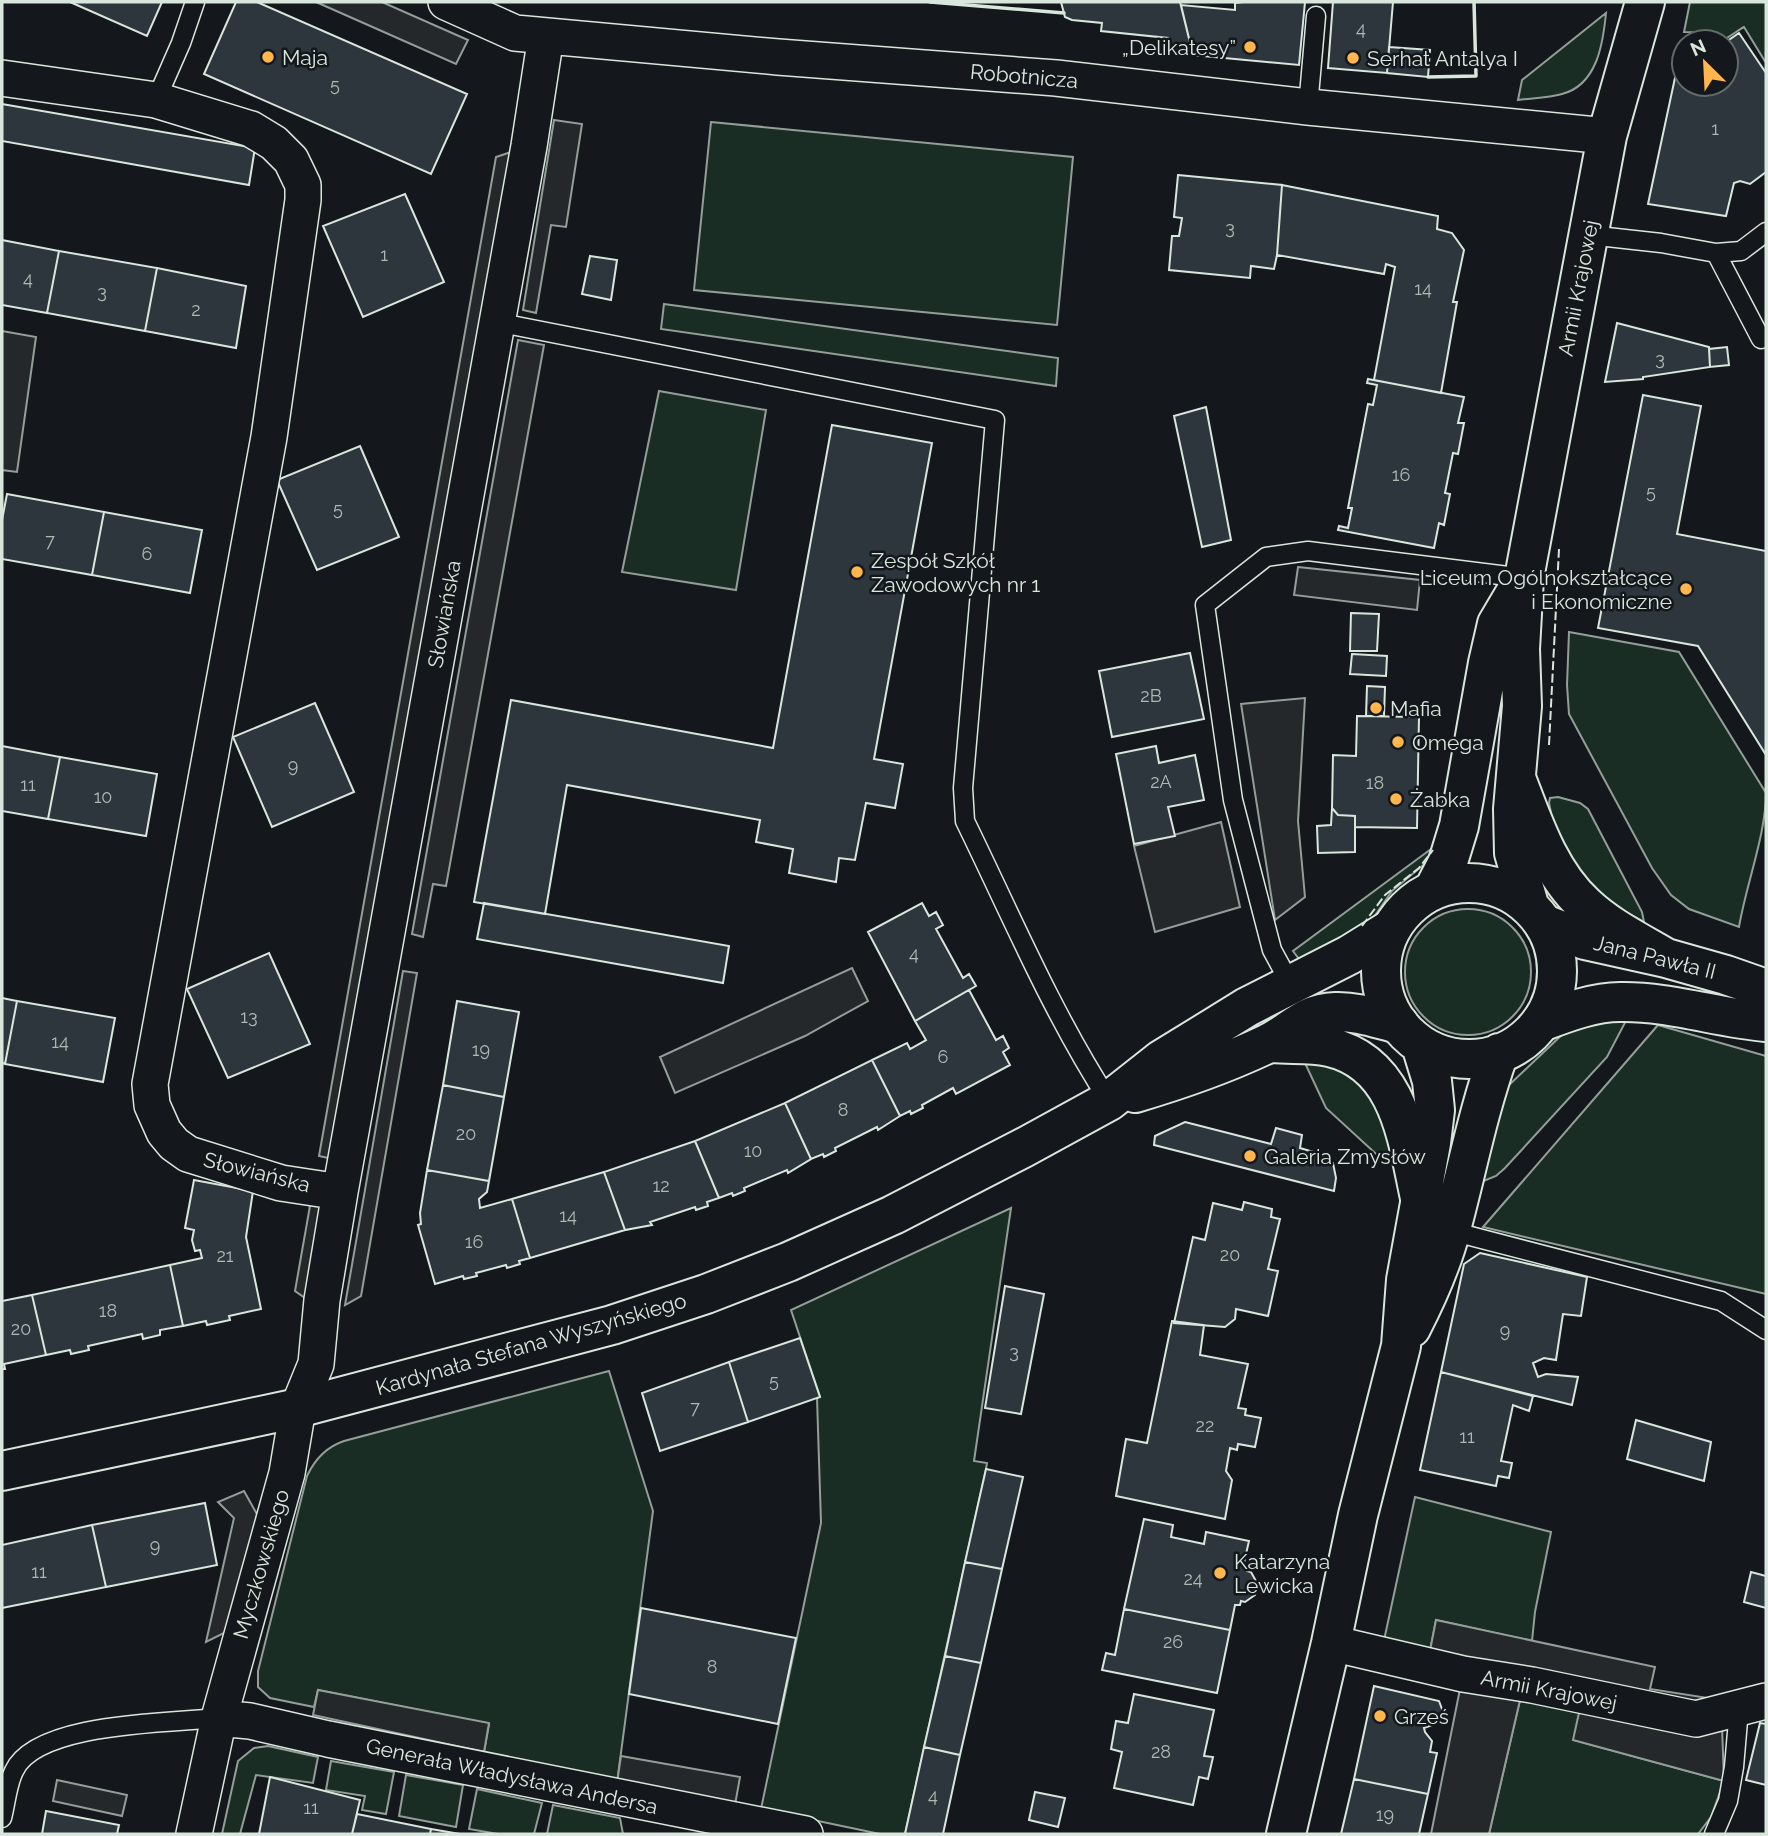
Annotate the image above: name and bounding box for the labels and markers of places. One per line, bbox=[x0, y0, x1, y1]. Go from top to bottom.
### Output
place label: „Delikatesy” bbox=[1122, 35, 1236, 60]
marker: „Delikatesy” bbox=[1242, 39, 1258, 55]
place label: Maja bbox=[282, 45, 328, 70]
place label: Serhat Antalya I bbox=[1367, 46, 1518, 71]
marker: Maja bbox=[260, 49, 276, 65]
marker: Serhat Antalya I bbox=[1345, 50, 1361, 66]
place label: Zespół Szkół Zawodowych nr 1 bbox=[871, 548, 1040, 597]
marker: Zespół Szkół Zawodowych nr 1 bbox=[849, 564, 865, 580]
place label: Liceum Ogólnokształcące i Ekonomiczne bbox=[1420, 565, 1672, 614]
marker: Liceum Ogólnokształcące i Ekonomiczne bbox=[1678, 581, 1694, 597]
place label: Mafia bbox=[1390, 696, 1442, 721]
marker: Mafia bbox=[1368, 700, 1384, 716]
place label: Omega bbox=[1412, 730, 1484, 755]
marker: Omega bbox=[1390, 734, 1406, 750]
place label: Żabka bbox=[1410, 787, 1470, 812]
marker: Żabka bbox=[1388, 791, 1404, 807]
place label: Galeria Zmysłów bbox=[1264, 1144, 1426, 1169]
marker: Galeria Zmysłów bbox=[1242, 1148, 1258, 1164]
place label: Katarzyna Lewicka bbox=[1234, 1549, 1330, 1598]
marker: Katarzyna Lewicka bbox=[1212, 1565, 1228, 1581]
place label: Grześ bbox=[1394, 1704, 1449, 1729]
marker: Grześ bbox=[1372, 1708, 1388, 1724]

